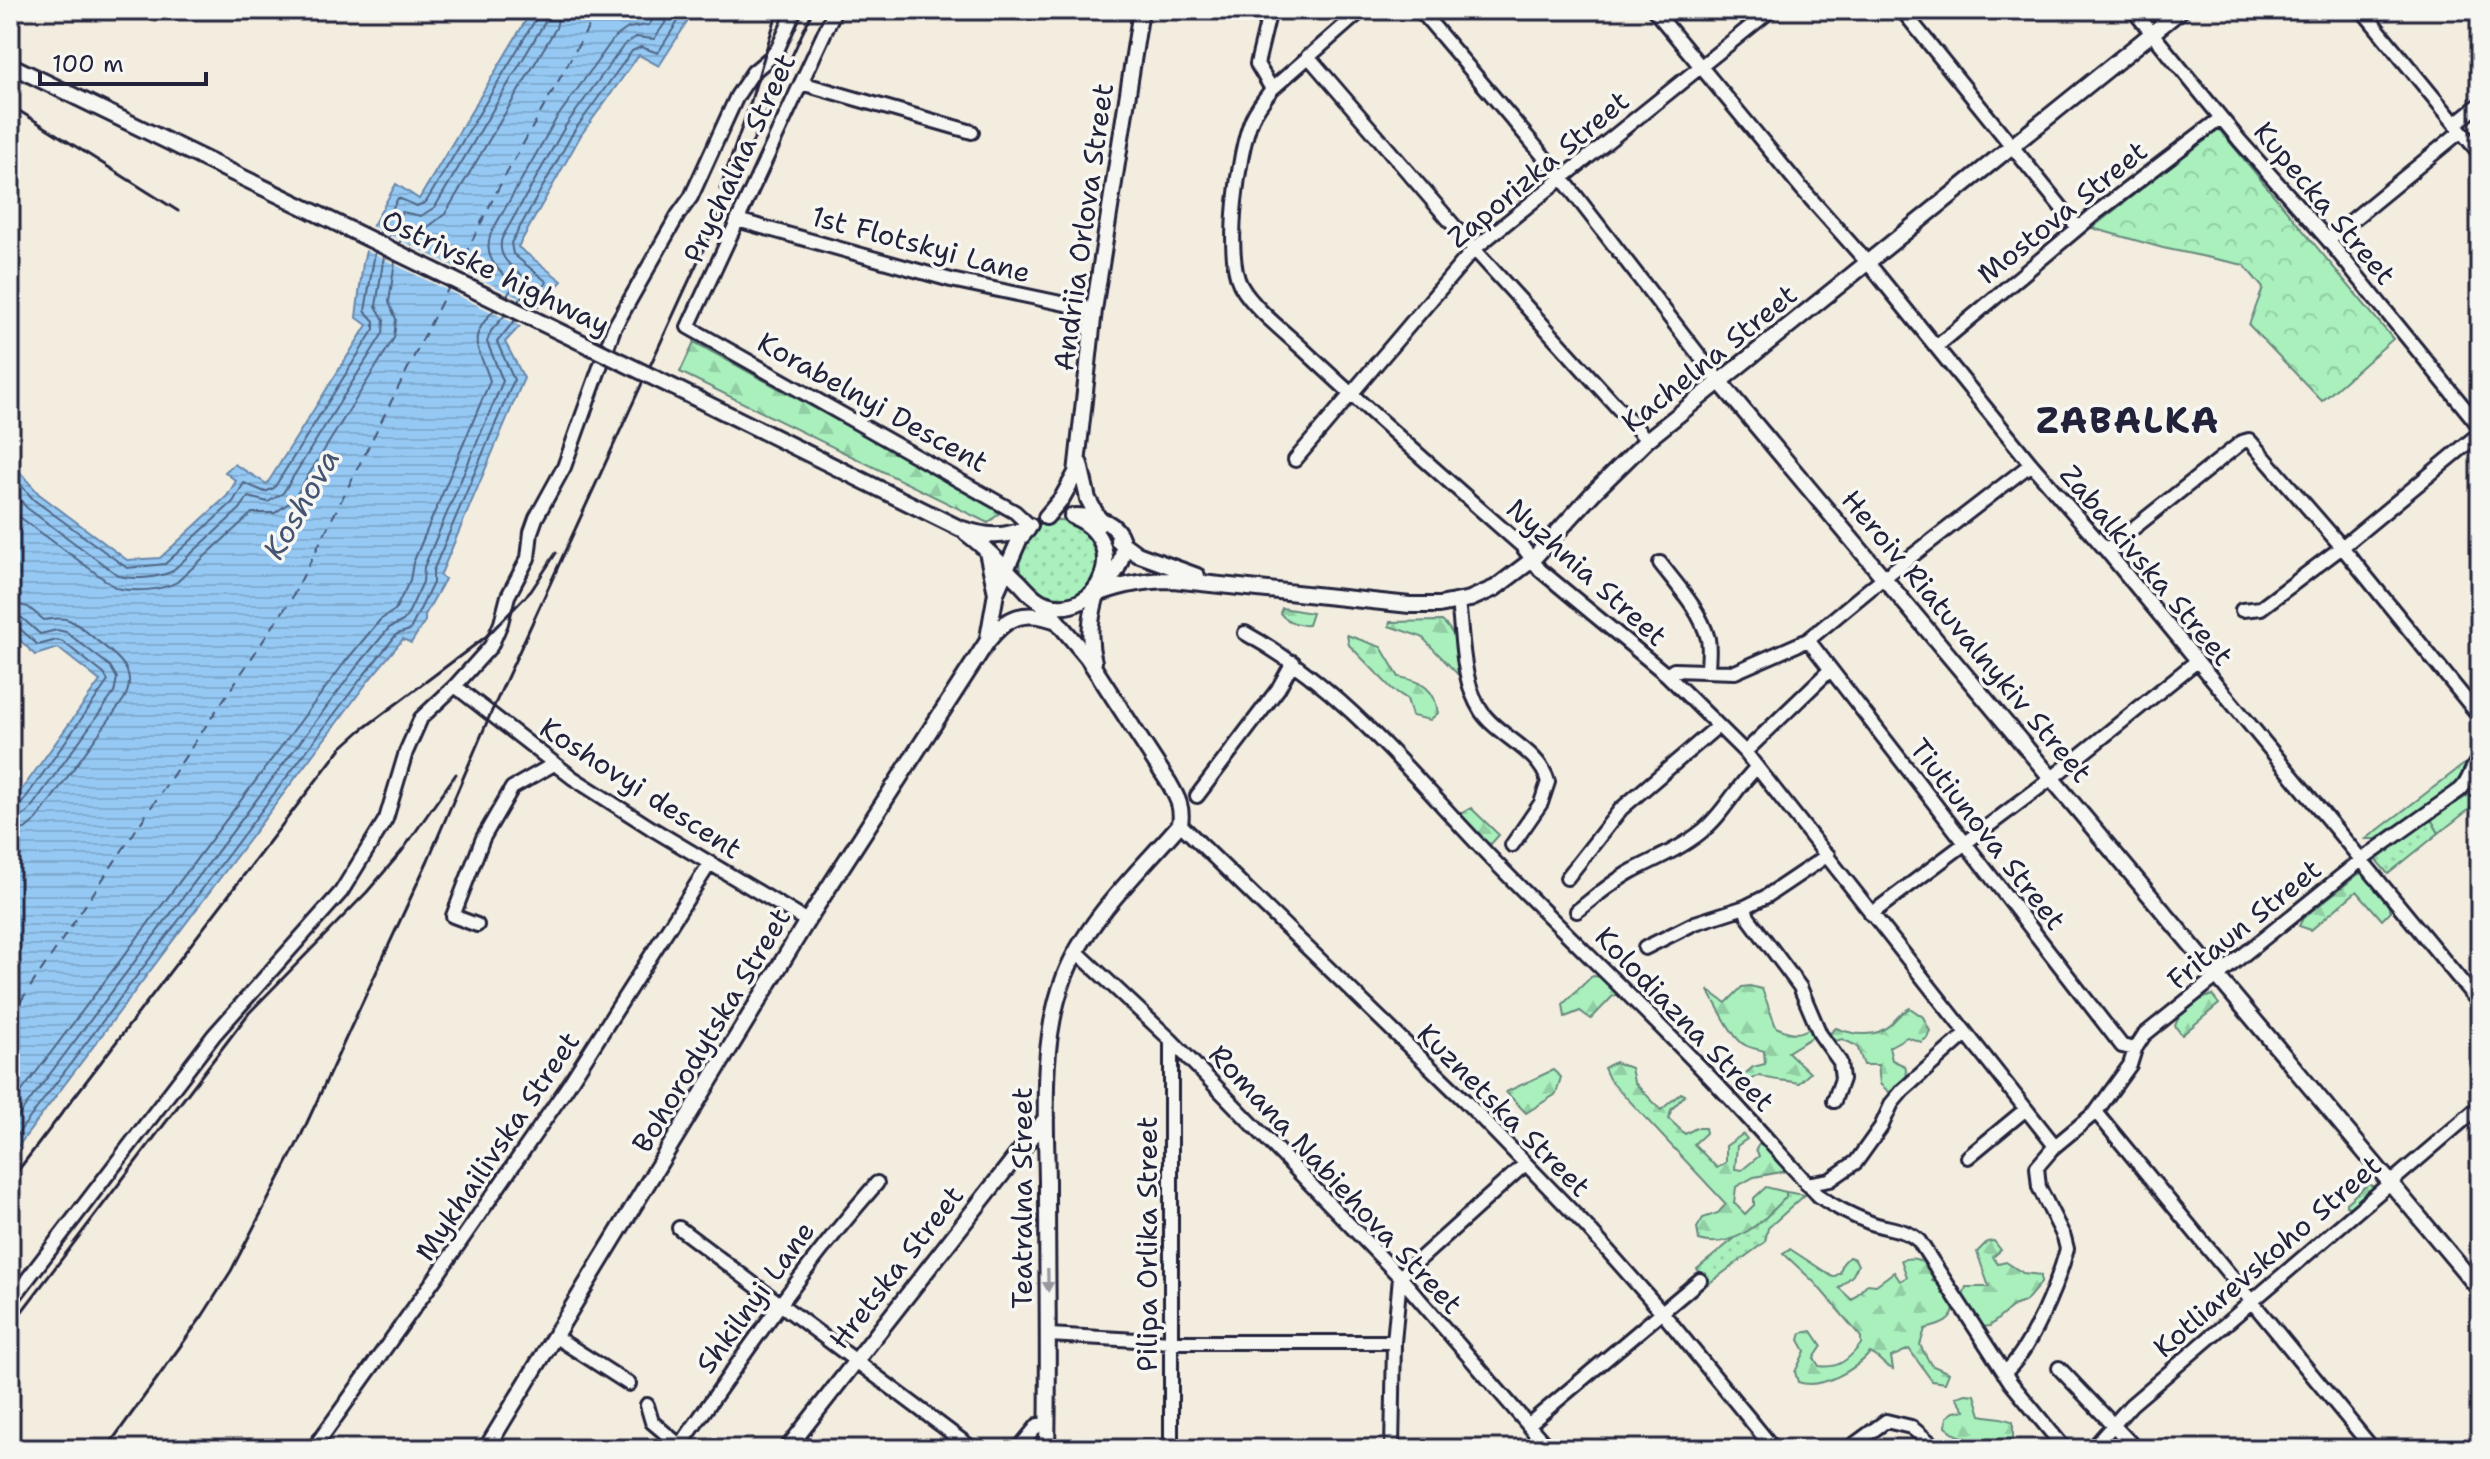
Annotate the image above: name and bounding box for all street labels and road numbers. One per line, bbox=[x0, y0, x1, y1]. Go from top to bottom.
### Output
street label: Prychalna Street bbox=[674, 47, 804, 269]
street label: Andriia Orlova Street bbox=[1044, 81, 1122, 373]
street label: Zaporizka Street bbox=[1439, 82, 1637, 256]
street label: Kupecka Street bbox=[2245, 113, 2405, 293]
street label: Mostova Street bbox=[1969, 132, 2155, 292]
street label: 1st Flotskyi Lane bbox=[807, 196, 1035, 292]
street label: Ostrivske highway bbox=[376, 200, 616, 344]
street label: Kachelna Street bbox=[1613, 275, 1805, 441]
street label: Korabelnyi Descent bbox=[751, 323, 995, 481]
street label: Zabalkivska Street bbox=[2052, 456, 2242, 674]
street label: Heroiv Riatuvalnykiv Street bbox=[1833, 482, 2101, 790]
street label: Nyzhnia Street bbox=[1499, 490, 1675, 654]
street label: Koshovyi descent bbox=[533, 708, 749, 868]
street label: Tiutiunova Street bbox=[1901, 730, 2075, 938]
street label: Fritaun Street bbox=[2159, 850, 2329, 998]
street label: Bohorodytska Street bbox=[623, 901, 799, 1159]
street label: Kolodiazna Street bbox=[1587, 918, 1783, 1120]
street label: Kuznetska Street bbox=[1409, 1015, 1599, 1205]
street label: Mykhailivska Street bbox=[406, 1024, 588, 1268]
street label: Romana Nabiehova Street bbox=[1201, 1036, 1471, 1322]
street label: Teatralna Street bbox=[1003, 1087, 1041, 1309]
street label: Pilipa Orlika Street bbox=[1128, 1116, 1166, 1372]
street label: Kotliarevskoho Street bbox=[2145, 1146, 2389, 1366]
street label: Hretska Street bbox=[820, 1177, 972, 1357]
street label: Shkilnyi Lane bbox=[687, 1213, 823, 1381]

